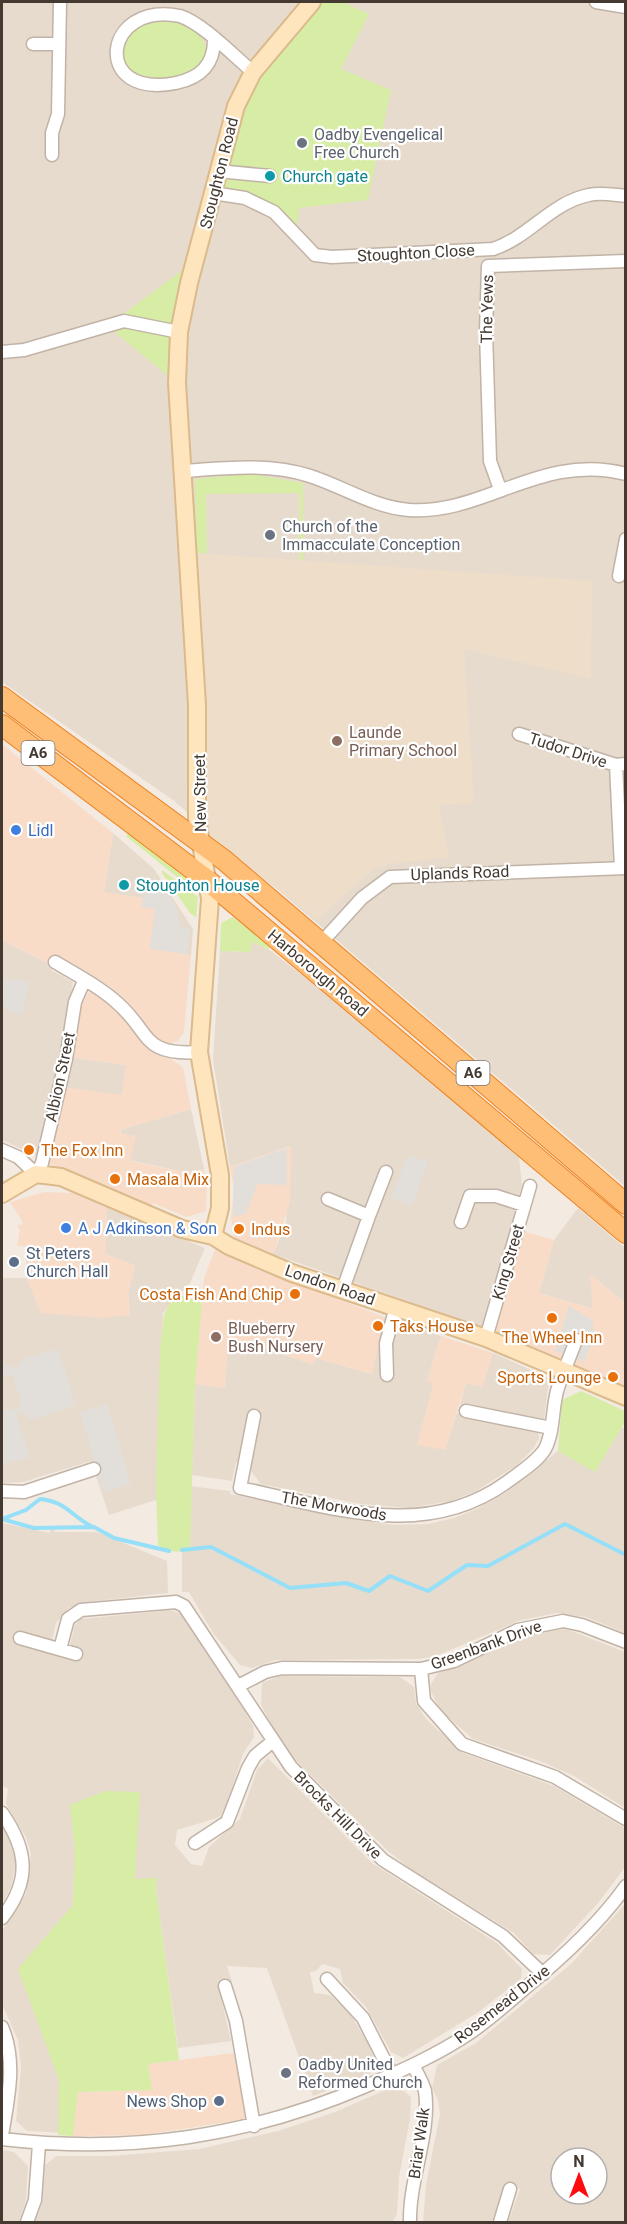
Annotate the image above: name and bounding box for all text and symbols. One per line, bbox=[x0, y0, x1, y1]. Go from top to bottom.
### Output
street label: Stoughton Road bbox=[196, 115, 242, 231]
place label: Oadby Evengelical Free Church bbox=[314, 125, 443, 162]
marker: Oadby Evengelical Free Church bbox=[295, 136, 309, 150]
place label: Church gate bbox=[282, 167, 368, 186]
marker: Church gate bbox=[263, 169, 277, 183]
street label: Stoughton Close bbox=[357, 240, 475, 266]
street label: The Yews bbox=[477, 274, 497, 344]
place label: Church of the Immacculate Conception bbox=[282, 517, 460, 554]
marker: Church of the Immacculate Conception bbox=[263, 528, 277, 542]
place label: Launde Primary School bbox=[349, 723, 457, 760]
street label: Tudor Drive bbox=[526, 728, 610, 772]
marker: Launde Primary School bbox=[330, 734, 344, 748]
road number: A6 bbox=[22, 741, 54, 765]
street label: New Street bbox=[190, 754, 210, 832]
place label: Lidl bbox=[28, 821, 53, 840]
marker: Lidl bbox=[9, 823, 23, 837]
street label: Uplands Road bbox=[410, 862, 510, 884]
place label: Stoughton House bbox=[136, 876, 259, 895]
marker: Stoughton House bbox=[117, 878, 131, 892]
street label: Harborough Road bbox=[264, 925, 372, 1021]
street label: Albion Street bbox=[41, 1030, 79, 1124]
road number: A6 bbox=[456, 1061, 490, 1085]
place label: The Fox Inn bbox=[41, 1141, 123, 1160]
marker: The Fox Inn bbox=[22, 1143, 36, 1157]
place label: Masala Mix bbox=[127, 1170, 209, 1189]
marker: Masala Mix bbox=[108, 1172, 122, 1186]
place label: A J Adkinson & Son bbox=[78, 1219, 217, 1238]
place label: Indus bbox=[251, 1220, 290, 1239]
marker: A J Adkinson & Son bbox=[59, 1221, 73, 1235]
marker: Indus bbox=[232, 1222, 246, 1236]
street label: King Street bbox=[488, 1222, 528, 1302]
place label: St Peters Church Hall bbox=[26, 1244, 108, 1281]
marker: St Peters Church Hall bbox=[7, 1255, 21, 1269]
street label: London Road bbox=[282, 1261, 378, 1309]
place label: Costa Fish And Chip bbox=[139, 1285, 283, 1304]
marker: Costa Fish And Chip bbox=[288, 1287, 302, 1301]
marker: The Wheel Inn bbox=[545, 1311, 559, 1325]
place label: Taks House bbox=[390, 1317, 474, 1336]
place label: Blueberry Bush Nursery bbox=[228, 1319, 324, 1356]
marker: Taks House bbox=[371, 1319, 385, 1333]
place label: The Wheel Inn bbox=[502, 1328, 602, 1347]
marker: Blueberry Bush Nursery bbox=[209, 1330, 223, 1344]
place label: Sports Lounge bbox=[497, 1368, 601, 1387]
marker: Sports Lounge bbox=[606, 1370, 620, 1384]
street label: The Morwoods bbox=[280, 1487, 388, 1525]
street label: Greenbank Drive bbox=[428, 1616, 544, 1674]
street label: Brocks Hill Drive bbox=[290, 1767, 386, 1863]
street label: Rosemead Drive bbox=[450, 1961, 554, 2047]
place label: Oadby United Reformed Church bbox=[298, 2055, 422, 2092]
marker: Oadby United Reformed Church bbox=[279, 2066, 293, 2080]
place label: News Shop bbox=[126, 2092, 207, 2111]
marker: News Shop bbox=[212, 2094, 226, 2108]
street label: Briar Walk bbox=[405, 2105, 434, 2180]
north arrow bbox=[549, 2146, 609, 2206]
text: N bbox=[573, 2152, 585, 2171]

